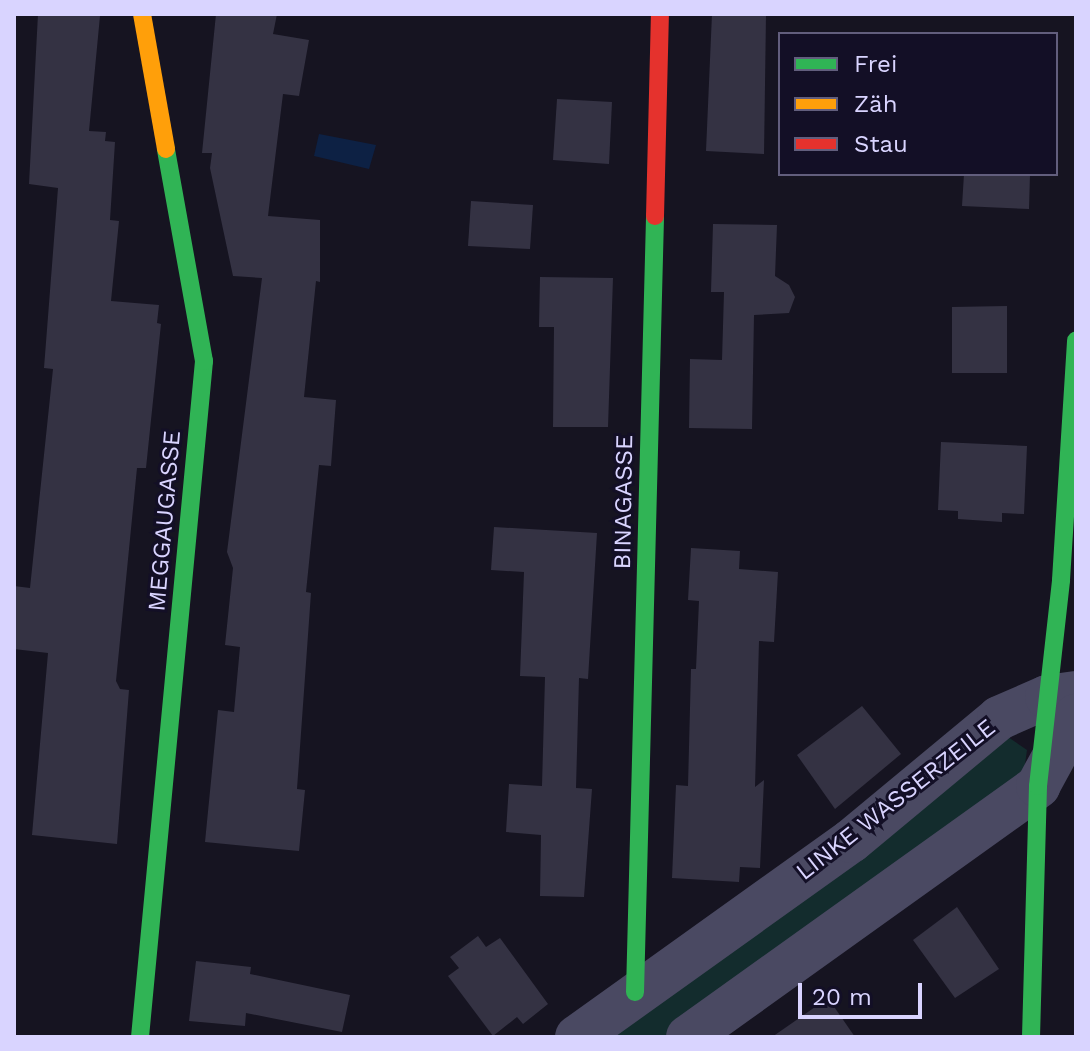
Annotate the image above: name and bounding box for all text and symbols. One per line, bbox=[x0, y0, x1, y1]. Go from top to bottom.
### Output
legend bbox=[778, 32, 1058, 176]
text: Frei bbox=[854, 50, 897, 78]
text: Zäh bbox=[854, 90, 898, 118]
text: Stau bbox=[854, 130, 908, 158]
street label: MEGGAUGASSE bbox=[143, 429, 187, 613]
street label: BINAGASSE bbox=[608, 434, 640, 570]
street label: LINKE WASSERZEILE bbox=[790, 713, 1002, 887]
scale bar bbox=[802, 967, 926, 1017]
text: 20 m bbox=[812, 983, 872, 1011]

